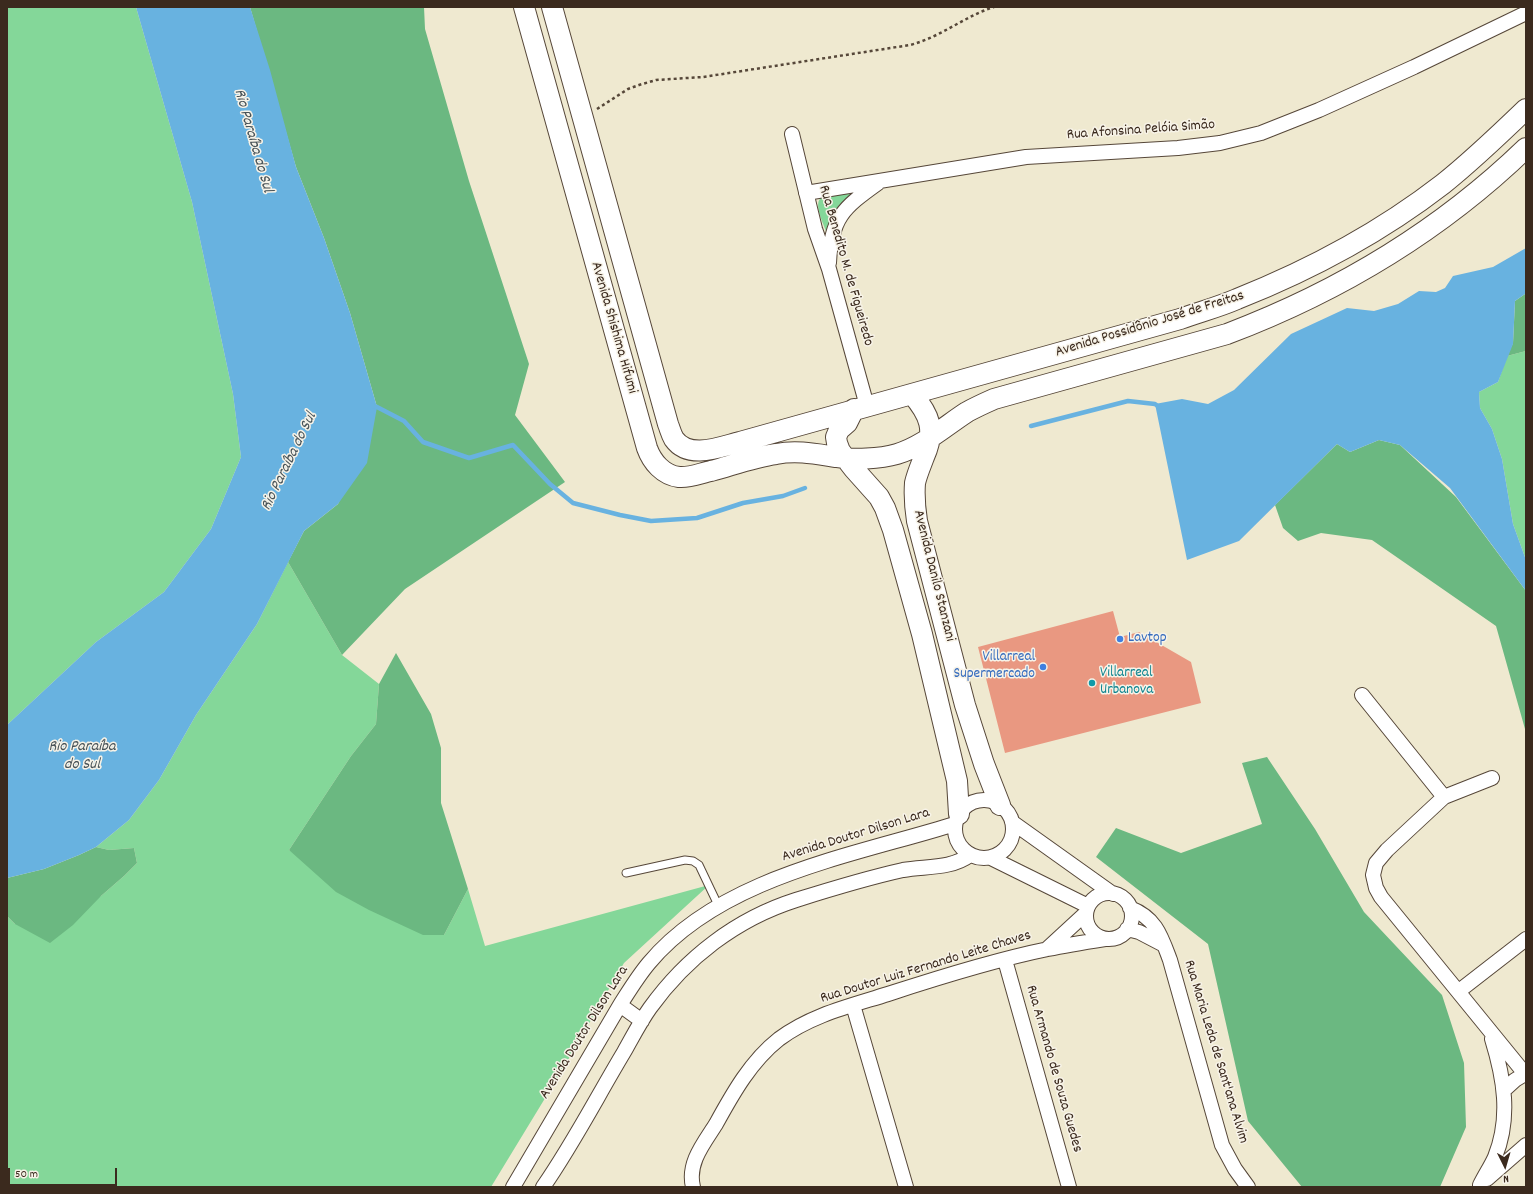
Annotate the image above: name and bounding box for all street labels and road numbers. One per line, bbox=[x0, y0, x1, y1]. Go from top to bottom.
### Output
street label: Rua Afonsina Pelóia Simão bbox=[1066, 117, 1216, 145]
street label: Rua Benedito M. de Figueiredo bbox=[813, 184, 877, 348]
street label: Avenida Shishima Hifumi bbox=[586, 260, 640, 396]
street label: Avenida Possidônio José de Freitas bbox=[1053, 288, 1247, 362]
street label: Avenida Danilo Stanzani bbox=[908, 508, 958, 644]
street label: Avenida Doutor Dilson Lara bbox=[780, 805, 932, 867]
street label: Rua Doutor Luiz Fernando Leite Chaves bbox=[819, 927, 1033, 1009]
street label: Rua Maria Leda de Sant'ana Alvim bbox=[1179, 958, 1251, 1146]
street label: Avenida Doutor Dilson Lara bbox=[537, 963, 633, 1103]
street label: Rua Armando de Souza Guedes bbox=[1021, 983, 1085, 1155]

